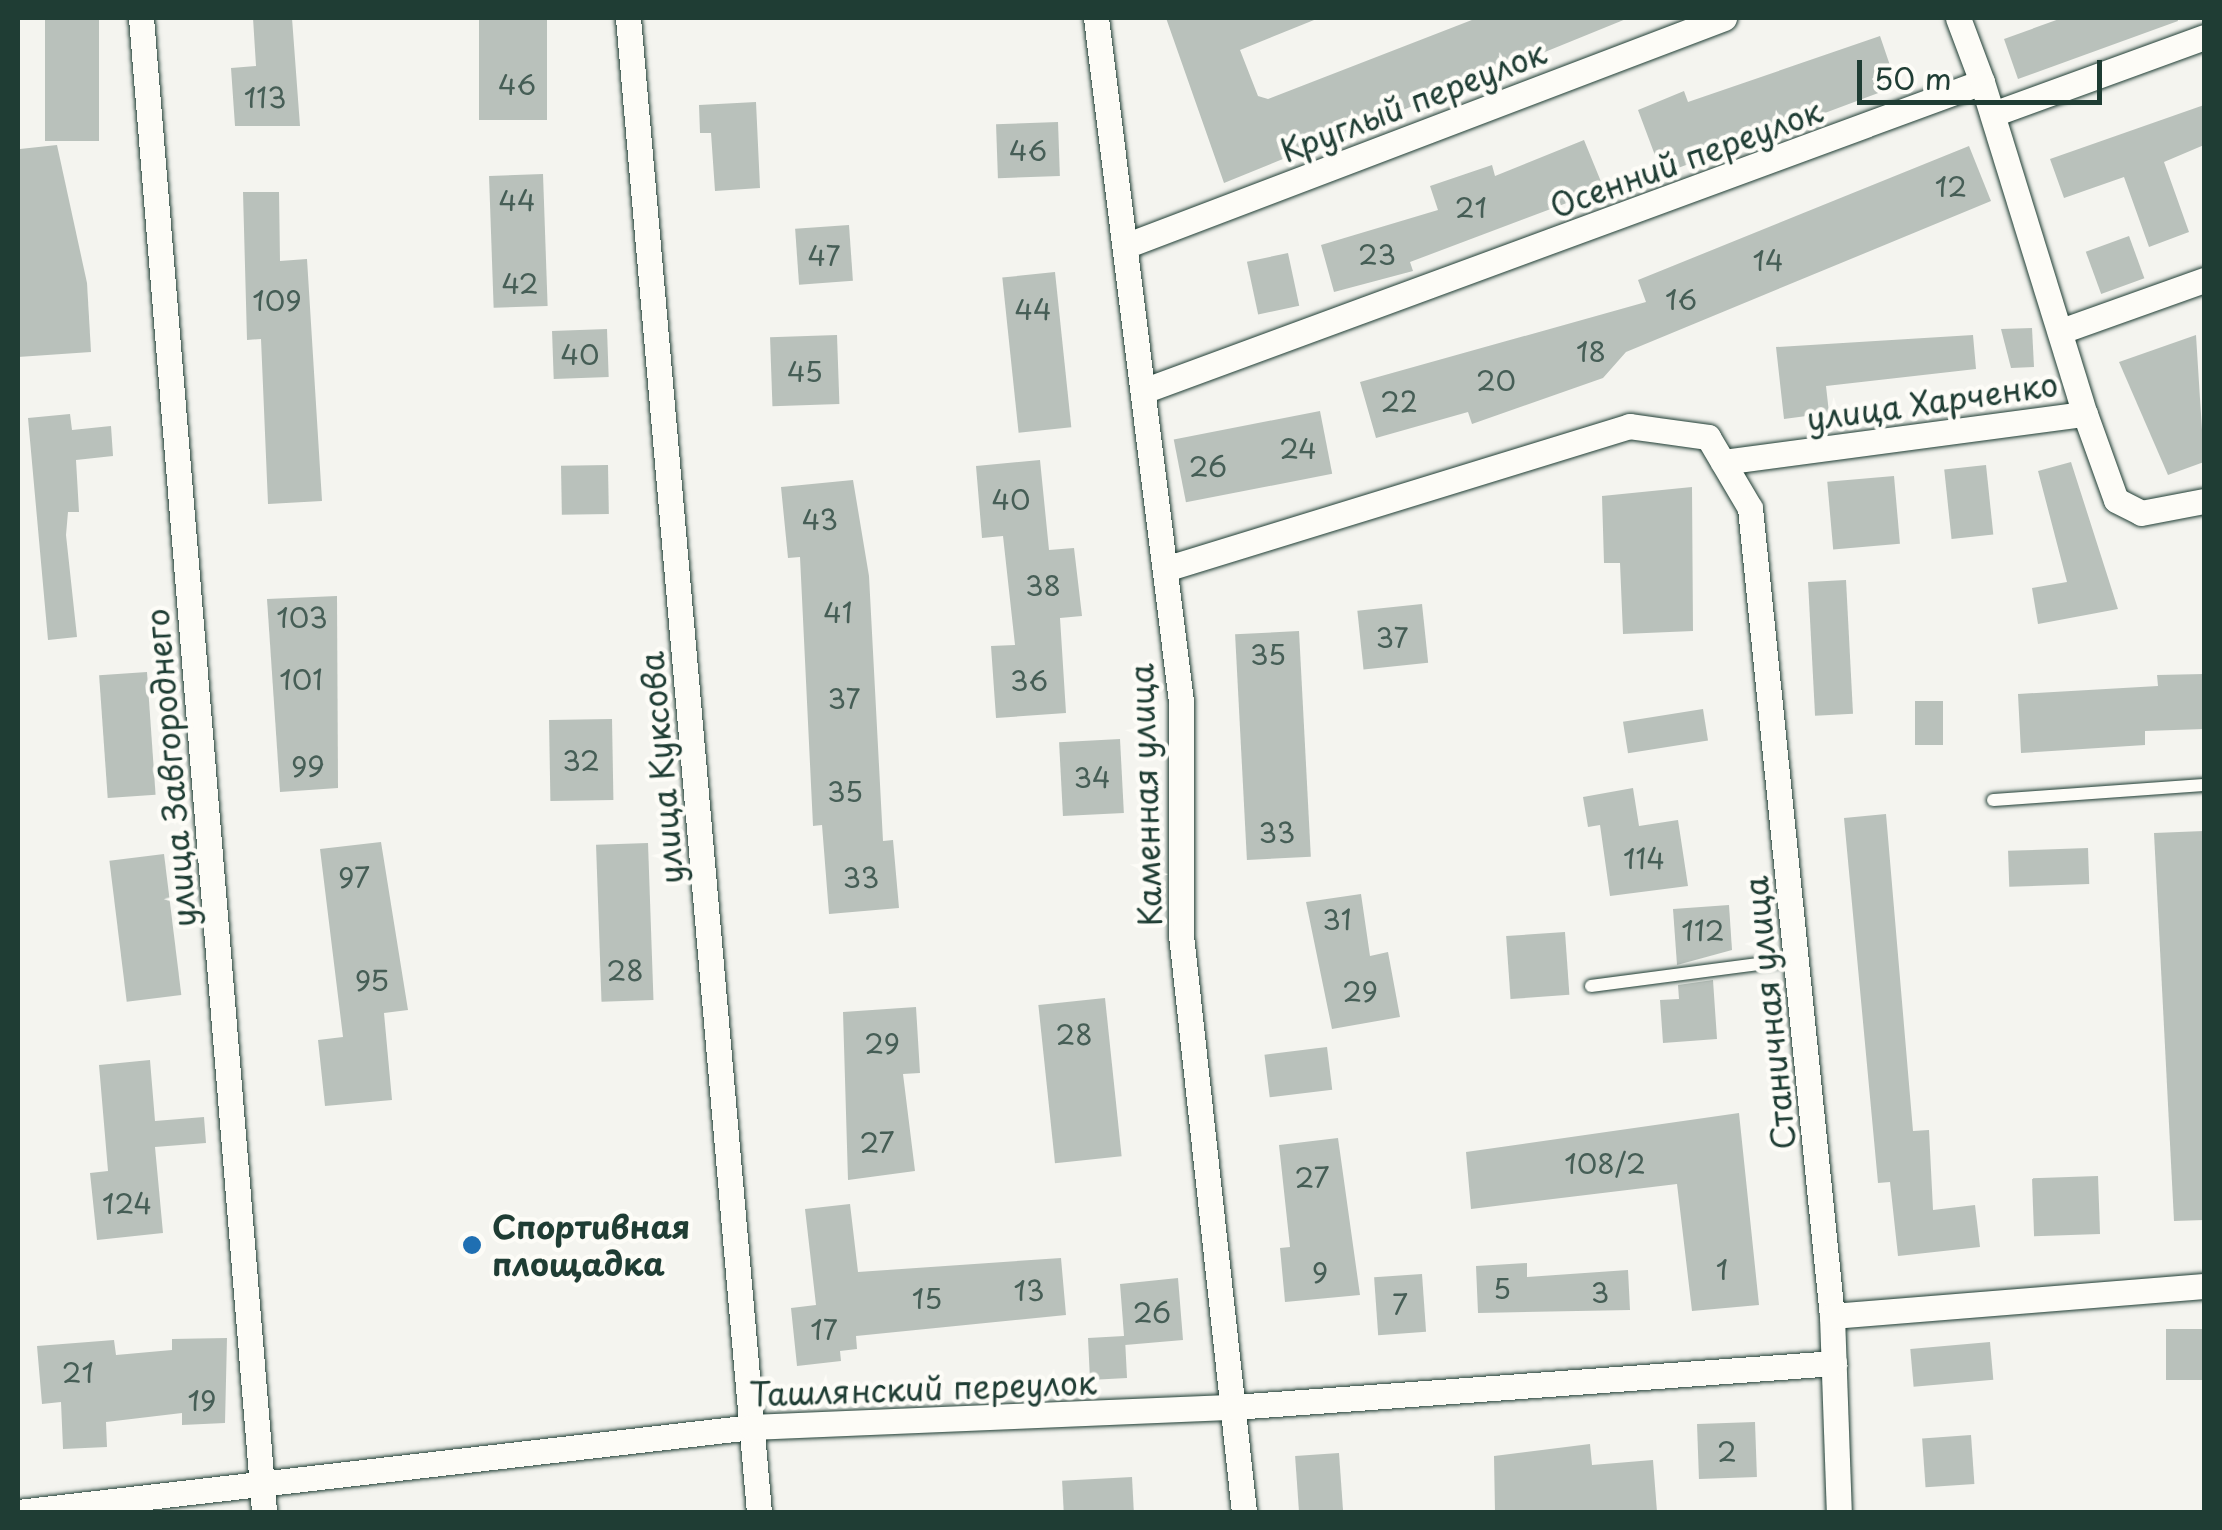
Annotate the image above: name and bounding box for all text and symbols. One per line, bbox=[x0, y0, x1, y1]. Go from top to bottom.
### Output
street label: Круглый переулок bbox=[1275, 33, 1551, 169]
scale bar bbox=[1862, 40, 2107, 102]
text: 50 m bbox=[1874, 55, 1952, 100]
house number: 46 bbox=[498, 67, 536, 101]
house number: 113 bbox=[244, 80, 286, 114]
street label: Осенний переулок bbox=[1545, 91, 1827, 225]
house number: 46 bbox=[1009, 133, 1047, 167]
house number: 12 bbox=[1935, 169, 1967, 203]
house number: 44 bbox=[498, 183, 536, 217]
house number: 21 bbox=[1455, 190, 1487, 224]
house number: 23 bbox=[1358, 237, 1396, 271]
house number: 47 bbox=[808, 238, 840, 272]
house number: 14 bbox=[1752, 243, 1784, 277]
house number: 42 bbox=[501, 266, 539, 300]
house number: 16 bbox=[1665, 282, 1697, 316]
house number: 109 bbox=[252, 283, 302, 317]
house number: 44 bbox=[1014, 292, 1052, 326]
house number: 18 bbox=[1576, 334, 1606, 368]
house number: 40 bbox=[561, 337, 599, 371]
house number: 45 bbox=[787, 354, 823, 388]
house number: 20 bbox=[1476, 363, 1516, 397]
street label: улица Харченко bbox=[1803, 364, 2061, 438]
house number: 22 bbox=[1380, 384, 1418, 418]
house number: 24 bbox=[1279, 431, 1317, 465]
house number: 26 bbox=[1189, 449, 1227, 483]
house number: 40 bbox=[992, 482, 1030, 516]
house number: 43 bbox=[802, 502, 838, 536]
house number: 38 bbox=[1025, 568, 1061, 602]
house number: 41 bbox=[823, 595, 853, 629]
house number: 103 bbox=[276, 600, 328, 634]
street label: улица Завгороднего bbox=[137, 607, 203, 929]
house number: 37 bbox=[1376, 620, 1408, 654]
house number: 35 bbox=[1250, 637, 1286, 671]
street label: улица Куксова bbox=[632, 649, 690, 887]
house number: 101 bbox=[279, 662, 323, 696]
street label: Каменная улица bbox=[1121, 662, 1169, 928]
house number: 36 bbox=[1010, 663, 1048, 697]
house number: 37 bbox=[828, 681, 860, 715]
house number: 32 bbox=[562, 743, 600, 777]
house number: 99 bbox=[291, 749, 325, 783]
house number: 34 bbox=[1073, 760, 1111, 794]
house number: 35 bbox=[827, 774, 863, 808]
house number: 33 bbox=[1259, 815, 1295, 849]
house number: 114 bbox=[1623, 841, 1665, 875]
house number: 97 bbox=[338, 860, 370, 894]
house number: 33 bbox=[843, 860, 879, 894]
street label: Станичная улица bbox=[1735, 873, 1803, 1153]
house number: 31 bbox=[1322, 902, 1352, 936]
house number: 112 bbox=[1681, 913, 1725, 947]
house number: 28 bbox=[606, 953, 644, 987]
house number: 95 bbox=[355, 963, 389, 997]
house number: 29 bbox=[1342, 974, 1378, 1008]
house number: 28 bbox=[1055, 1017, 1093, 1051]
house number: 29 bbox=[864, 1026, 900, 1060]
house number: 27 bbox=[860, 1125, 894, 1159]
house number: 108/2 bbox=[1564, 1146, 1646, 1180]
house number: 27 bbox=[1295, 1160, 1329, 1194]
house number: 124 bbox=[102, 1186, 152, 1220]
place label: Спортивная площадка bbox=[492, 1208, 690, 1283]
marker: Спортивная площадка bbox=[461, 1234, 483, 1256]
house number: 1 bbox=[1716, 1252, 1728, 1286]
house number: 9 bbox=[1312, 1255, 1328, 1289]
house number: 5 bbox=[1493, 1271, 1511, 1305]
house number: 13 bbox=[1013, 1273, 1045, 1307]
house number: 3 bbox=[1591, 1275, 1609, 1309]
house number: 15 bbox=[912, 1281, 942, 1315]
house number: 7 bbox=[1392, 1287, 1408, 1321]
house number: 26 bbox=[1133, 1295, 1171, 1329]
house number: 17 bbox=[810, 1312, 838, 1346]
house number: 21 bbox=[62, 1355, 94, 1389]
street label: Ташлянский переулок bbox=[749, 1363, 1097, 1413]
house number: 19 bbox=[188, 1383, 216, 1417]
house number: 2 bbox=[1717, 1434, 1737, 1468]

